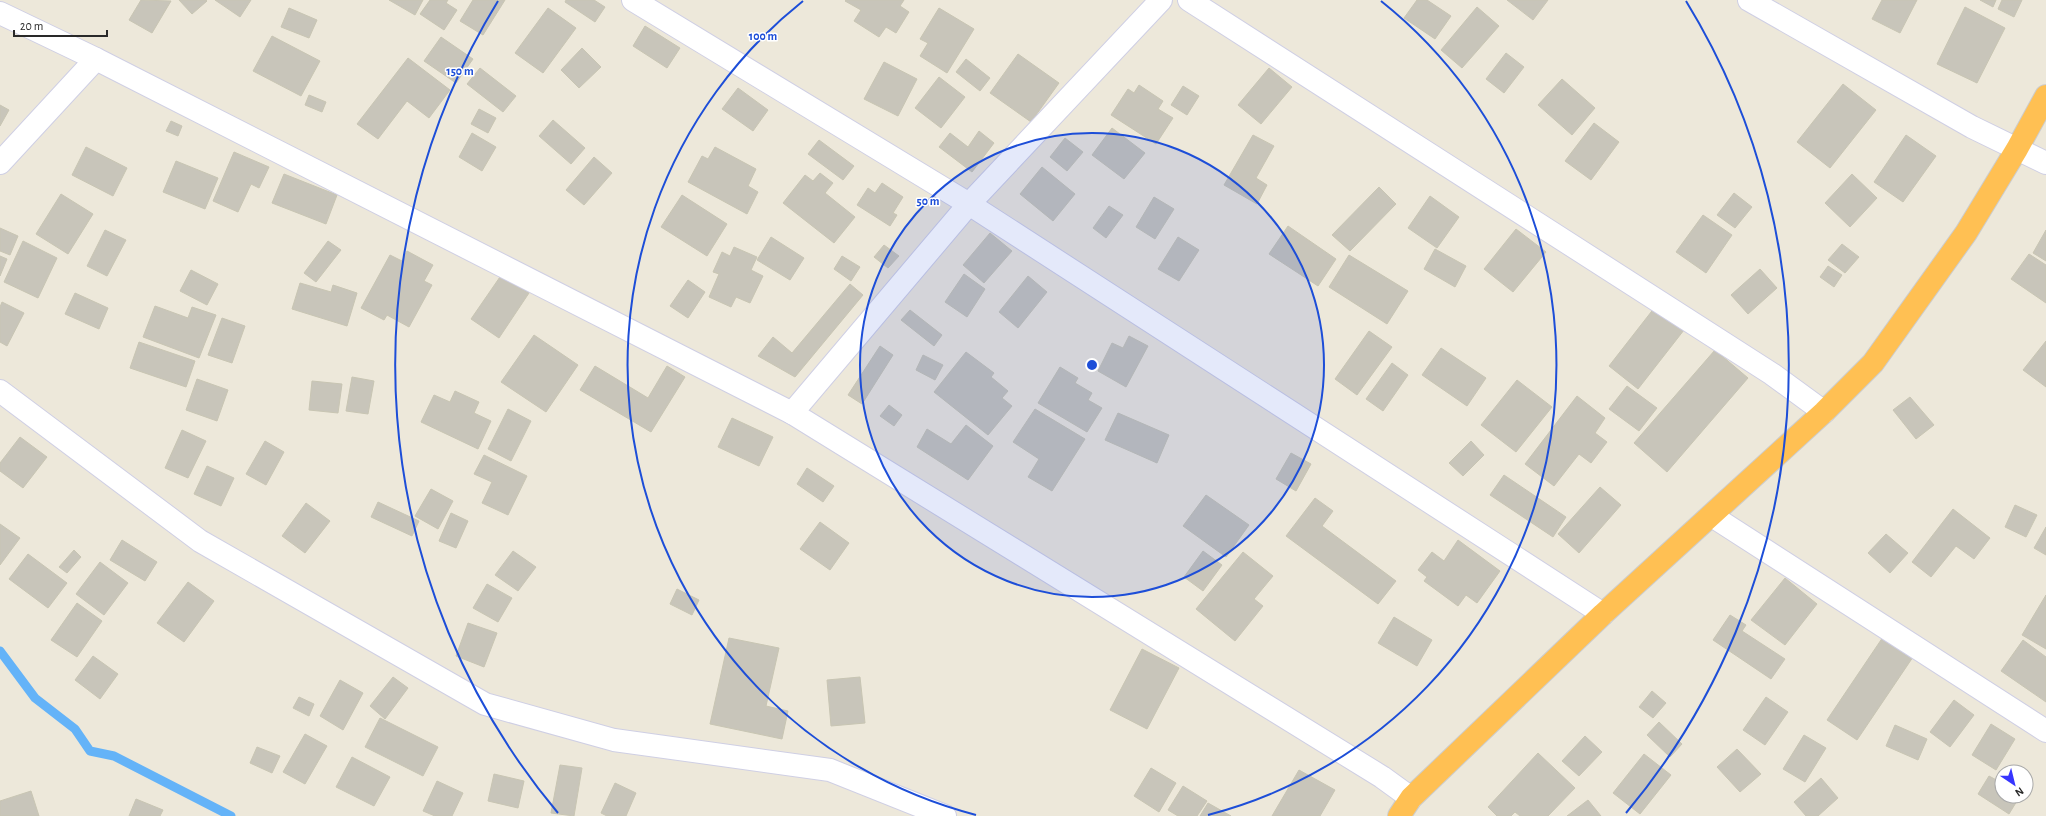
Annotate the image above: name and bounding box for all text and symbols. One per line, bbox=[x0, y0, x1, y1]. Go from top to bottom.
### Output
scale bar bbox=[14, 12, 107, 38]
text: 20 m bbox=[20, 20, 43, 32]
text: 100 m bbox=[749, 30, 777, 42]
text: 150 m bbox=[446, 65, 474, 77]
text: 50 m bbox=[917, 195, 940, 207]
centre of rings bbox=[1085, 358, 1099, 372]
north arrow bbox=[1994, 764, 2034, 804]
text: N bbox=[2013, 785, 2026, 798]

